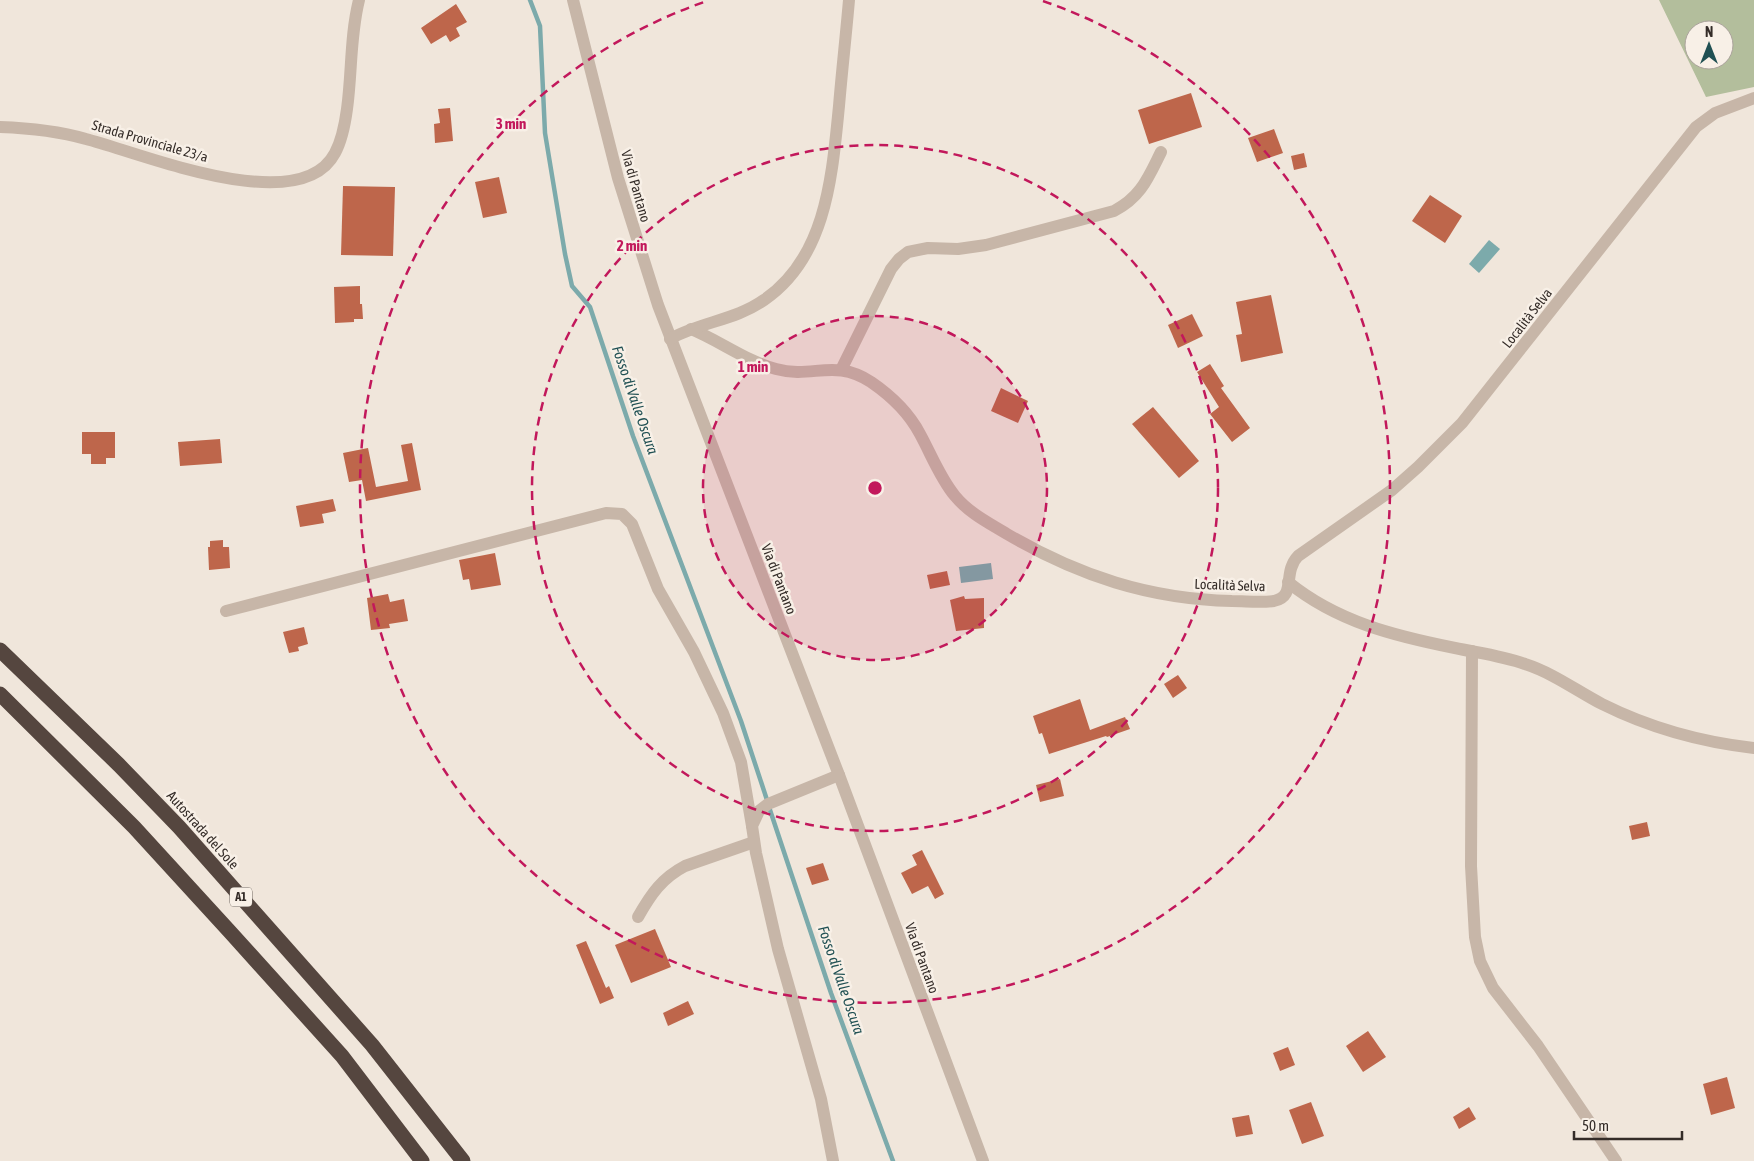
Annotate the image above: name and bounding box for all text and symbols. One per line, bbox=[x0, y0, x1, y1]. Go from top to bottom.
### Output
north arrow bbox=[1684, 20, 1734, 70]
text: N bbox=[1705, 24, 1713, 40]
text: 3 min bbox=[496, 115, 526, 132]
street label: Strada Provinciale 23/a bbox=[90, 117, 210, 165]
street label: Via di Pantano bbox=[618, 148, 654, 224]
text: 2 min bbox=[617, 237, 647, 254]
street label: Località Selva bbox=[1499, 285, 1555, 351]
water label: Fosso di Valle Oscura bbox=[609, 343, 662, 456]
text: 1 min bbox=[738, 358, 768, 375]
centre of rings bbox=[866, 479, 884, 497]
street label: Via di Pantano bbox=[758, 542, 800, 616]
street label: Località Selva bbox=[1194, 576, 1266, 594]
street label: Autostrada del Sole bbox=[164, 788, 242, 872]
road number: A1 bbox=[230, 888, 252, 906]
street label: Via di Pantano bbox=[902, 920, 942, 996]
water label: Fosso di Valle Oscura bbox=[815, 923, 868, 1036]
scale bar bbox=[1574, 1108, 1682, 1140]
text: 50 m bbox=[1582, 1117, 1609, 1134]

